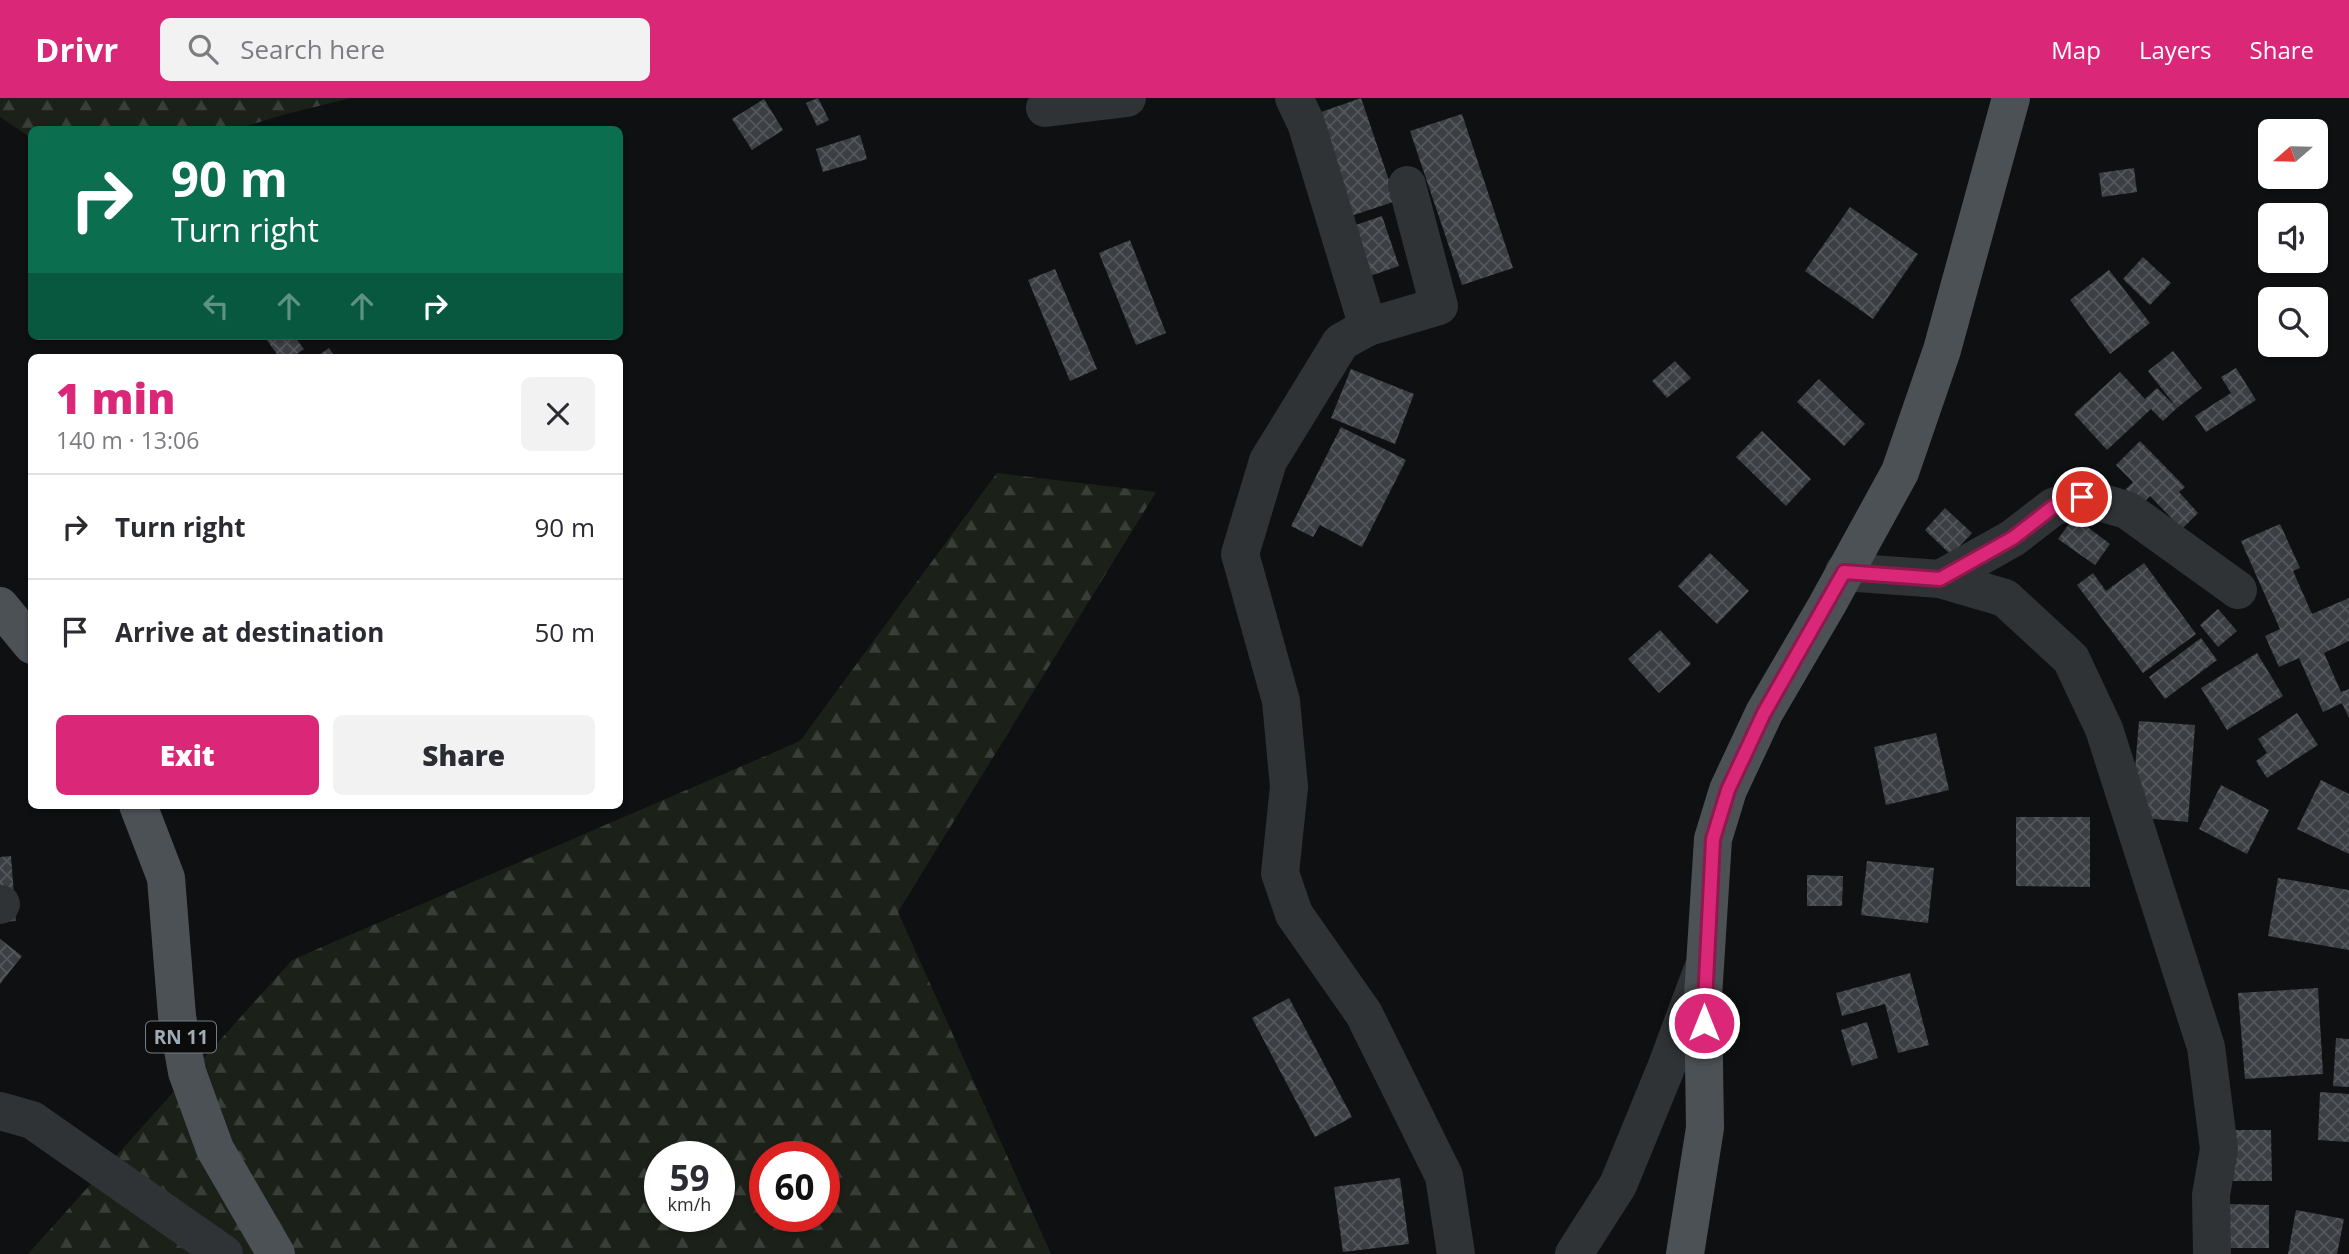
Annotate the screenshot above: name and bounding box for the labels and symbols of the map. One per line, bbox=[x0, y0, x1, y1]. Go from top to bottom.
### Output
north arrow bbox=[2258, 119, 2328, 189]
pin bbox=[2052, 467, 2112, 527]
position arrow bbox=[1667, 986, 1741, 1060]
road number: RN 11 bbox=[146, 1021, 216, 1052]
speed limit sign: 60 bbox=[749, 1141, 840, 1232]

